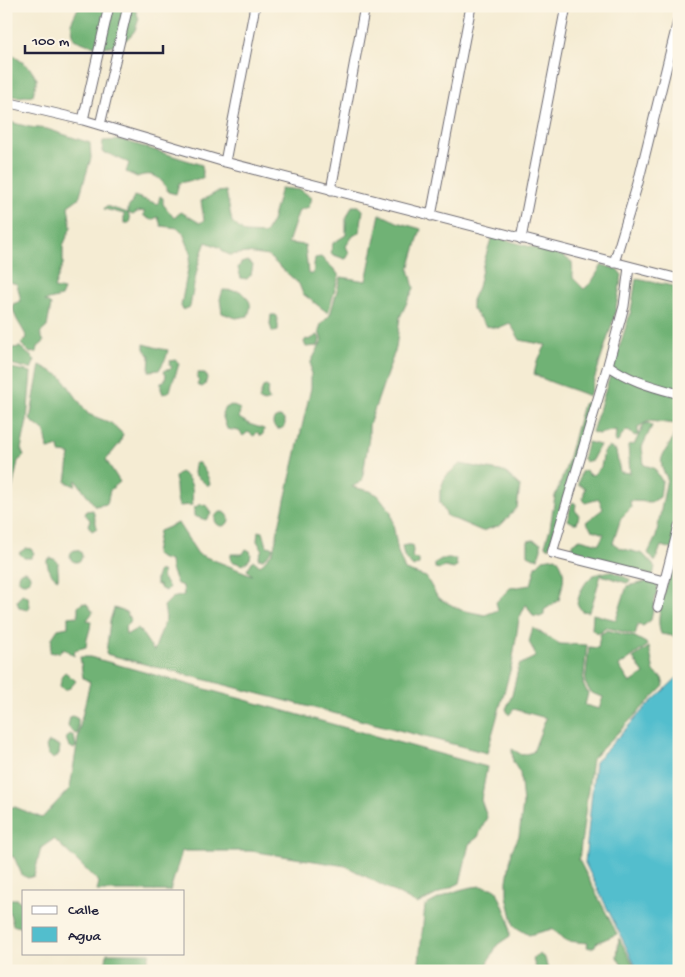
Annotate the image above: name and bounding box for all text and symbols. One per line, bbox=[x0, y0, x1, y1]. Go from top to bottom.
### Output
scale bar bbox=[25, 22, 162, 54]
text: 100 m bbox=[31, 33, 70, 51]
legend bbox=[22, 890, 185, 954]
text: Calle bbox=[68, 902, 99, 920]
text: Agua bbox=[68, 928, 101, 946]

